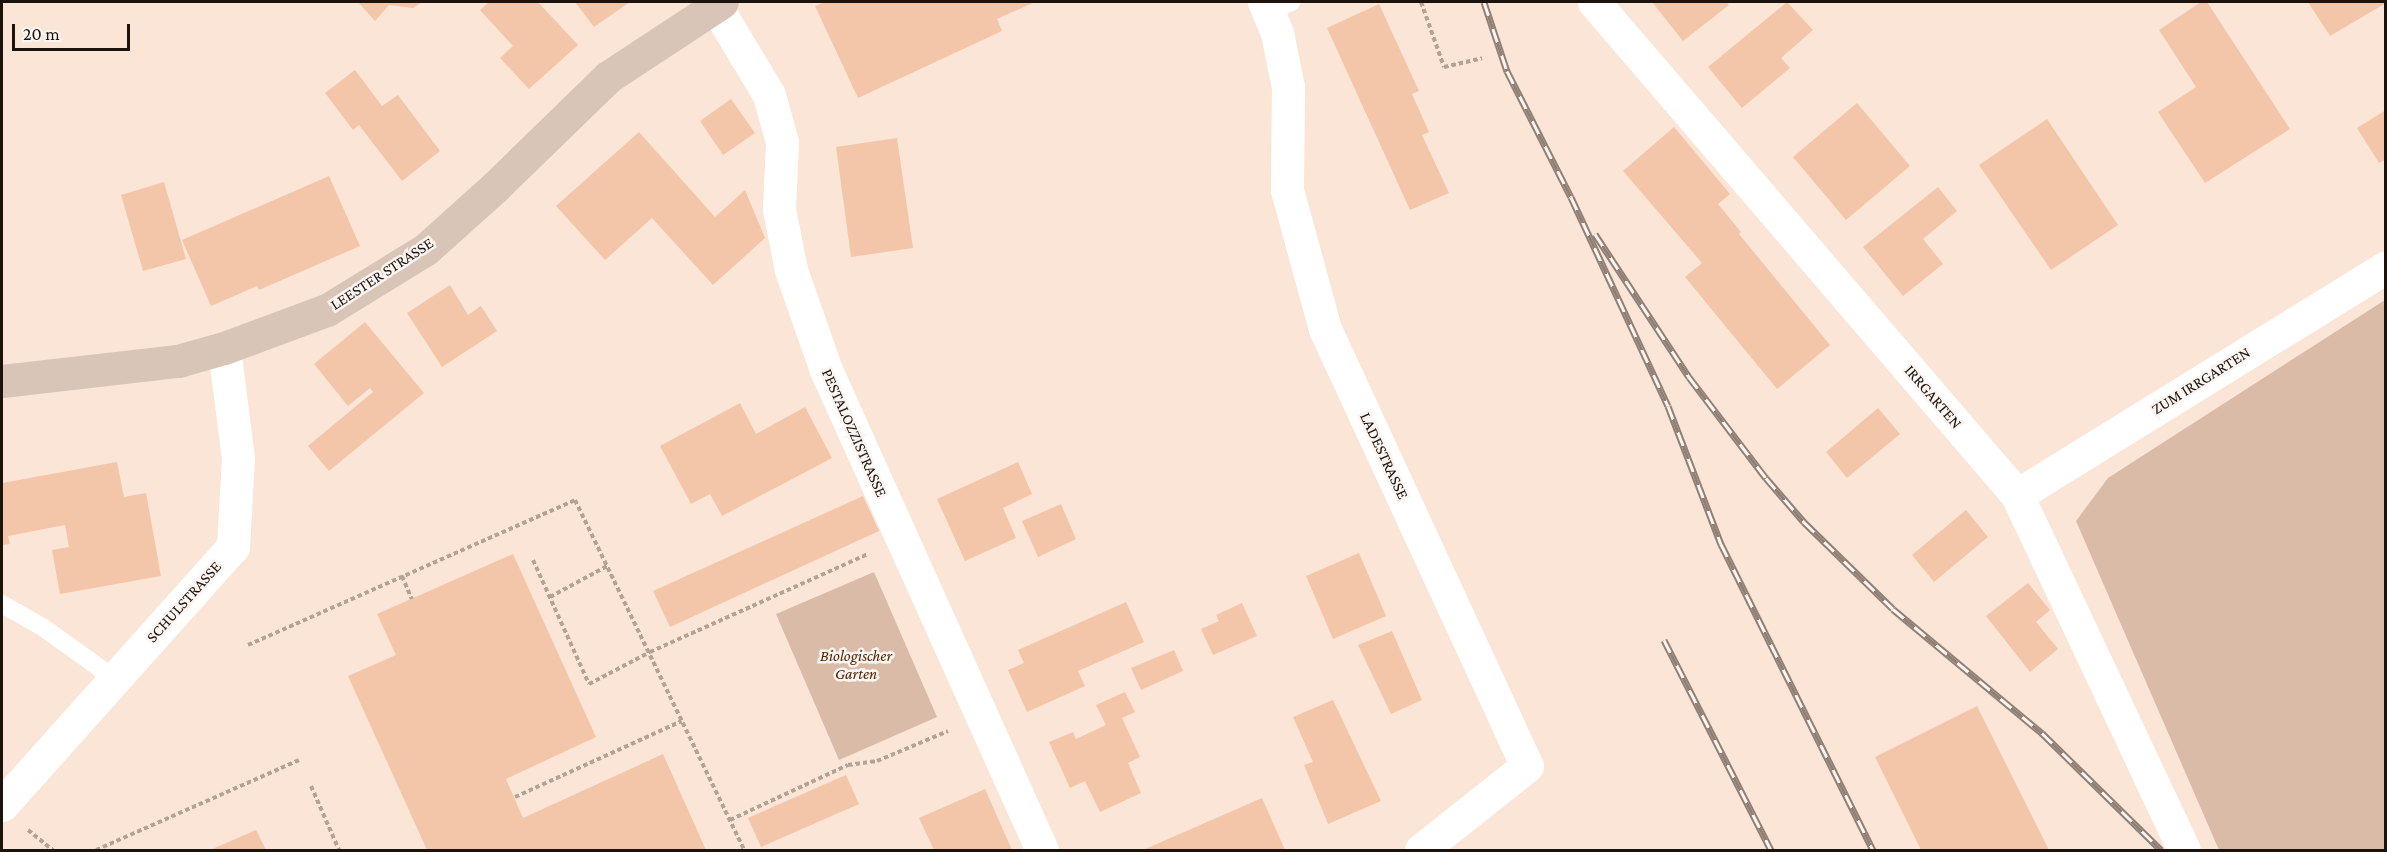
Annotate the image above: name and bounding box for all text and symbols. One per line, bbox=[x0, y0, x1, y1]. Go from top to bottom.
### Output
scale bar bbox=[15, 12, 134, 50]
text: 20 m bbox=[23, 24, 60, 44]
street label: LEESTER STRASSE bbox=[327, 233, 437, 315]
street label: ZUM IRRGARTEN bbox=[2148, 343, 2254, 419]
street label: IRRGARTEN bbox=[1900, 361, 1966, 433]
street label: PESTALOZZISTRASSE bbox=[817, 366, 891, 500]
street label: LADESTRASSE bbox=[1356, 410, 1412, 502]
street label: SCHULSTRASSE bbox=[142, 557, 226, 647]
park label: Biologischer Garten bbox=[820, 646, 892, 684]

